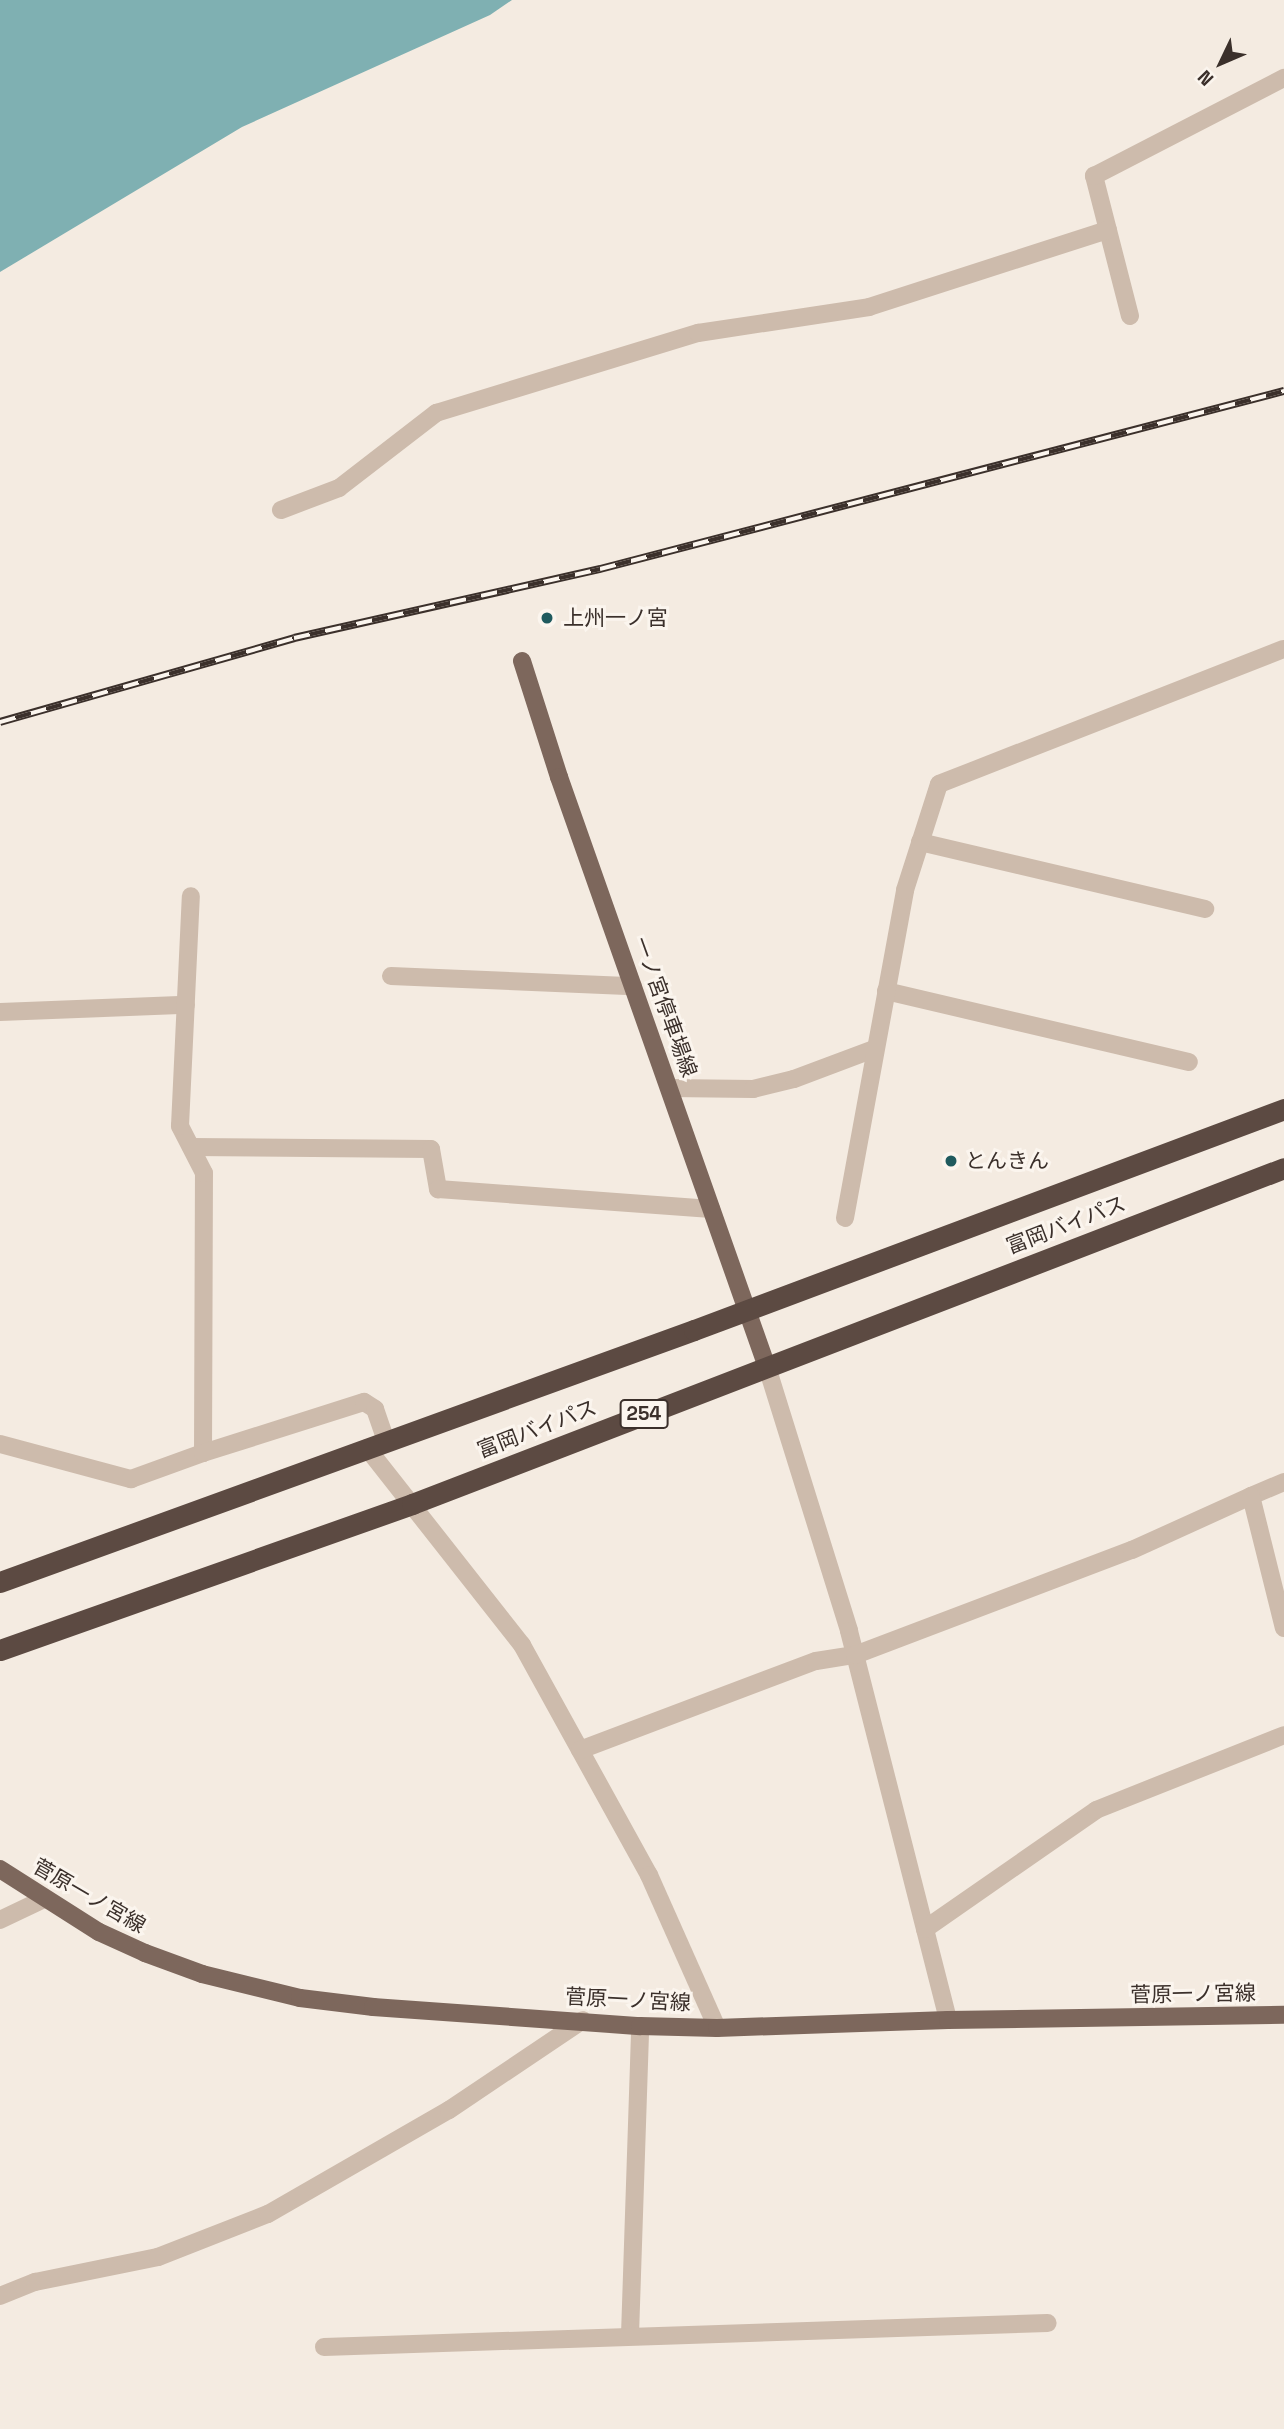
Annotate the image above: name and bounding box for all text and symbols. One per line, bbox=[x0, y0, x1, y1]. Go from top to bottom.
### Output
north arrow bbox=[1186, 28, 1256, 98]
text: N bbox=[1192, 65, 1219, 91]
place label: 上州一ノ宮 bbox=[563, 605, 668, 631]
marker: 上州一ノ宮 bbox=[537, 608, 557, 628]
street label: 一ノ宮停車場線 bbox=[628, 934, 702, 1080]
place label: とんきん bbox=[965, 1148, 1049, 1174]
marker: とんきん bbox=[943, 1153, 959, 1169]
street label: 富岡バイパス bbox=[1003, 1191, 1129, 1259]
street label: 富岡バイパス bbox=[474, 1395, 600, 1463]
road number: 254 bbox=[620, 1398, 668, 1430]
street label: 菅原一ノ宮線 bbox=[28, 1854, 150, 1938]
street label: 菅原一ノ宮線 bbox=[1130, 1980, 1256, 2008]
street label: 菅原一ノ宮線 bbox=[564, 1984, 692, 2016]

